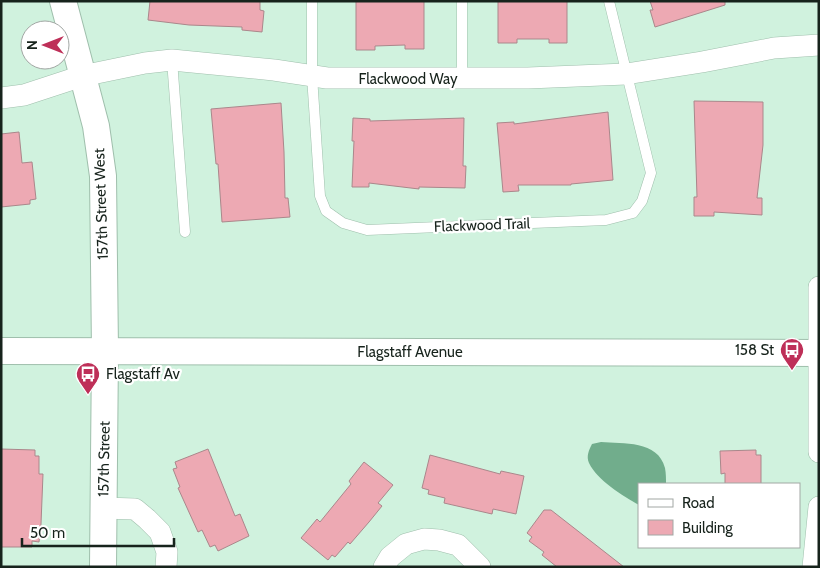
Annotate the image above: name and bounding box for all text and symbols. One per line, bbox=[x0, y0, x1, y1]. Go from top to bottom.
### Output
north arrow bbox=[20, 20, 70, 70]
text: N bbox=[23, 40, 41, 50]
street label: Flackwood Way bbox=[358, 70, 458, 88]
street label: 157th Street West bbox=[90, 148, 112, 260]
street label: Flackwood Trail bbox=[434, 214, 531, 236]
bus stop icon: 158 St bbox=[779, 337, 805, 371]
place label: 158 St bbox=[735, 341, 774, 359]
street label: Flagstaff Avenue bbox=[357, 343, 463, 361]
bus stop icon: Flagstaff Av bbox=[75, 361, 101, 395]
place label: Flagstaff Av bbox=[106, 365, 180, 383]
street label: 157th Street bbox=[94, 421, 114, 497]
legend bbox=[638, 483, 800, 548]
text: Road bbox=[682, 494, 715, 512]
scale bar bbox=[22, 516, 175, 548]
text: Building bbox=[682, 519, 733, 537]
text: 50 m bbox=[30, 524, 65, 542]

